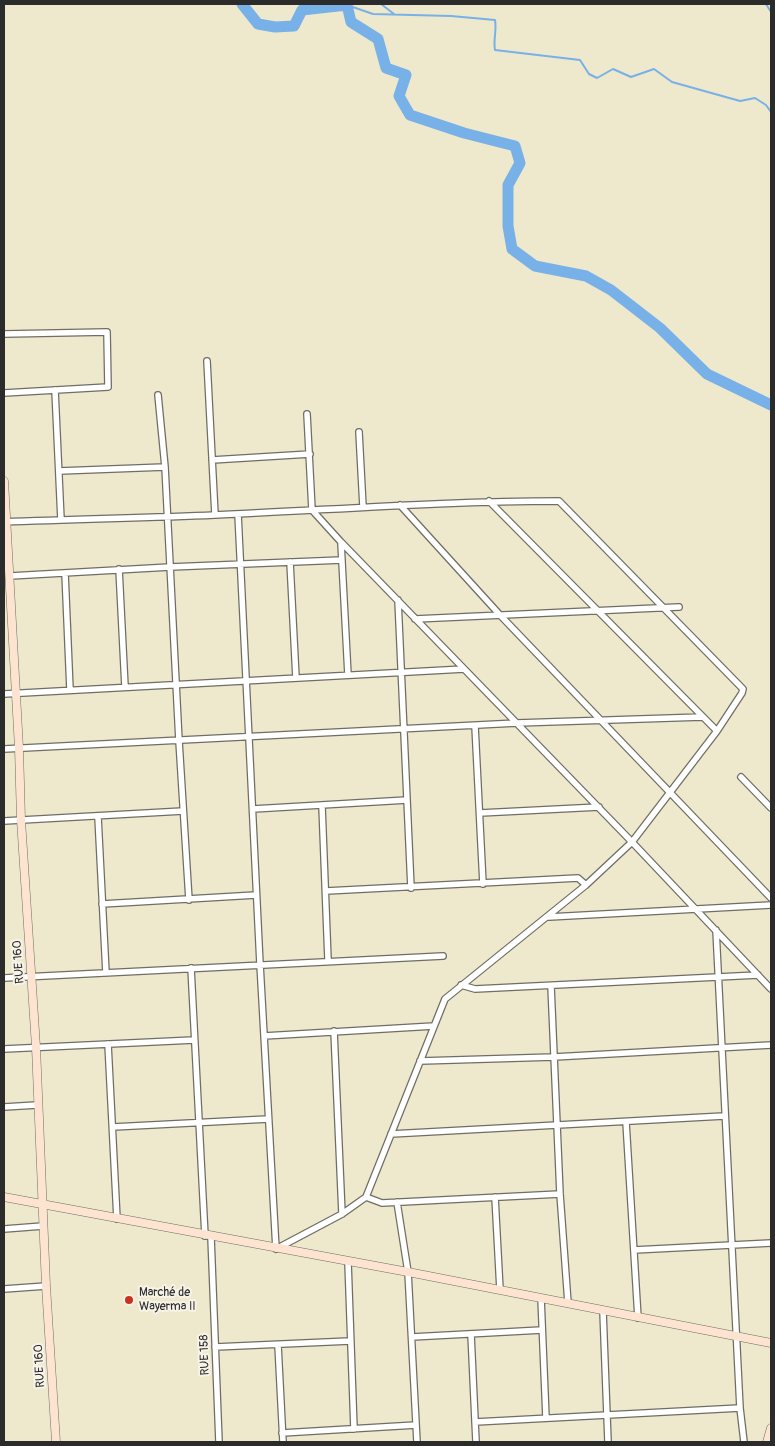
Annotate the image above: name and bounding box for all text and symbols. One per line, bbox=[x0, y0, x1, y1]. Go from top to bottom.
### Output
street label: RUE 160 bbox=[10, 940, 28, 984]
place label: Marché de Wayerma II bbox=[139, 1286, 196, 1314]
marker: Marché de Wayerma II bbox=[123, 1294, 135, 1306]
street label: RUE 158 bbox=[197, 1334, 213, 1376]
street label: RUE 160 bbox=[32, 1344, 48, 1388]

